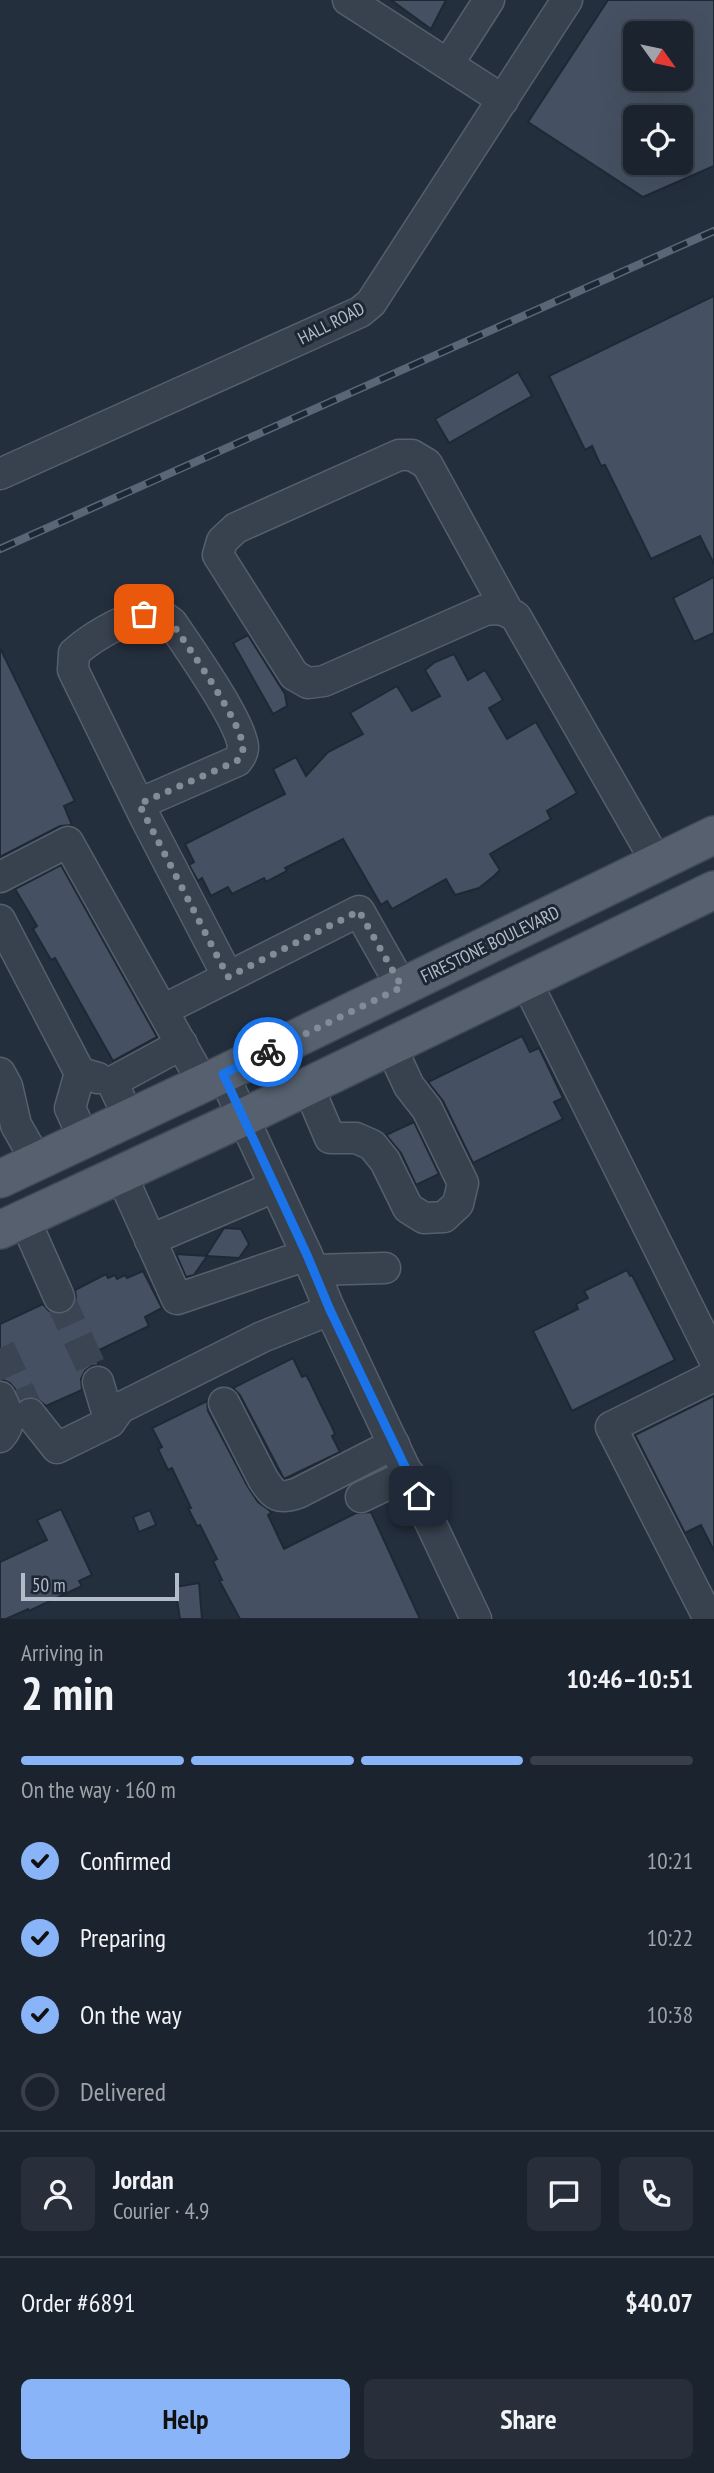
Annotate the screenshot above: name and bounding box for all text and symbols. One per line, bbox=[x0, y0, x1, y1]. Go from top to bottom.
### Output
north arrow bbox=[623, 21, 693, 91]
map controls bbox=[623, 21, 693, 175]
button: locate bbox=[623, 105, 693, 175]
street label: HALL ROAD bbox=[294, 296, 368, 350]
pin bbox=[114, 584, 174, 644]
icon: bag bbox=[125, 595, 163, 633]
street label: FIRESTONE BOULEVARD bbox=[417, 900, 563, 988]
courier bbox=[233, 1017, 303, 1087]
icon: bike bbox=[249, 1033, 287, 1071]
pin bbox=[389, 1466, 449, 1526]
icon: home bbox=[400, 1477, 438, 1515]
scale bar bbox=[21, 1570, 178, 1602]
text: 50 m bbox=[32, 1573, 66, 1597]
text: Arriving in bbox=[21, 1638, 103, 1667]
text: 10:46–10:51 bbox=[566, 1662, 693, 1695]
text: 2 min bbox=[21, 1663, 114, 1723]
text: On the way · 160 m bbox=[21, 1775, 176, 1804]
icon: check bbox=[21, 1842, 59, 1880]
text: Confirmed bbox=[80, 1844, 171, 1877]
text: 10:21 bbox=[647, 1846, 693, 1875]
icon: check bbox=[21, 1919, 59, 1957]
text: Preparing bbox=[80, 1921, 166, 1954]
text: 10:22 bbox=[647, 1923, 693, 1952]
icon: check bbox=[21, 1996, 59, 2034]
text: On the way bbox=[80, 1998, 182, 2031]
text: 10:38 bbox=[647, 2000, 693, 2029]
text: Delivered bbox=[80, 2075, 166, 2108]
button: person bbox=[21, 2157, 95, 2231]
button: chat bbox=[527, 2157, 601, 2231]
button: phone bbox=[619, 2157, 693, 2231]
text: Jordan bbox=[113, 2163, 174, 2196]
text: Courier · 4.9 bbox=[113, 2196, 209, 2225]
text: Order #6891 bbox=[21, 2286, 136, 2319]
text: $40.07 bbox=[625, 2286, 693, 2319]
button: Help bbox=[21, 2379, 350, 2459]
button: Share bbox=[364, 2379, 693, 2459]

